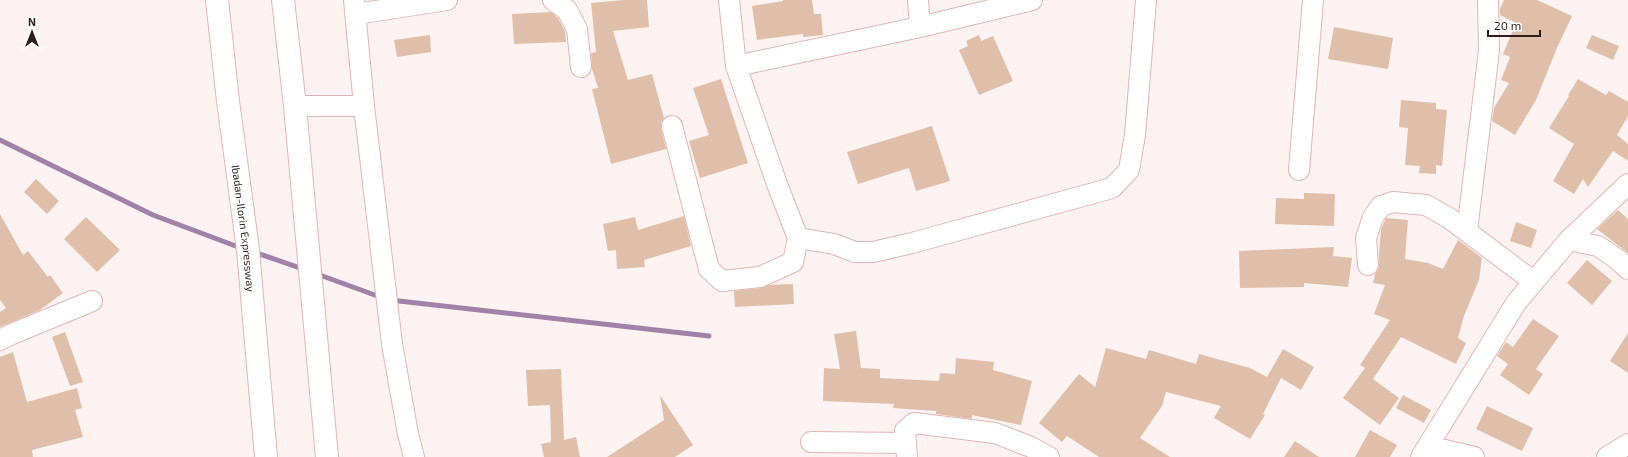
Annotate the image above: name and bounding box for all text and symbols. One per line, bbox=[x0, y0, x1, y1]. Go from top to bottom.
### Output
north arrow bbox=[12, 12, 52, 52]
scale bar bbox=[1488, 12, 1540, 38]
text: N bbox=[28, 15, 36, 28]
text: 20 m bbox=[1494, 18, 1521, 32]
street label: Ibadan-Ilorin Expressway bbox=[230, 164, 258, 293]

